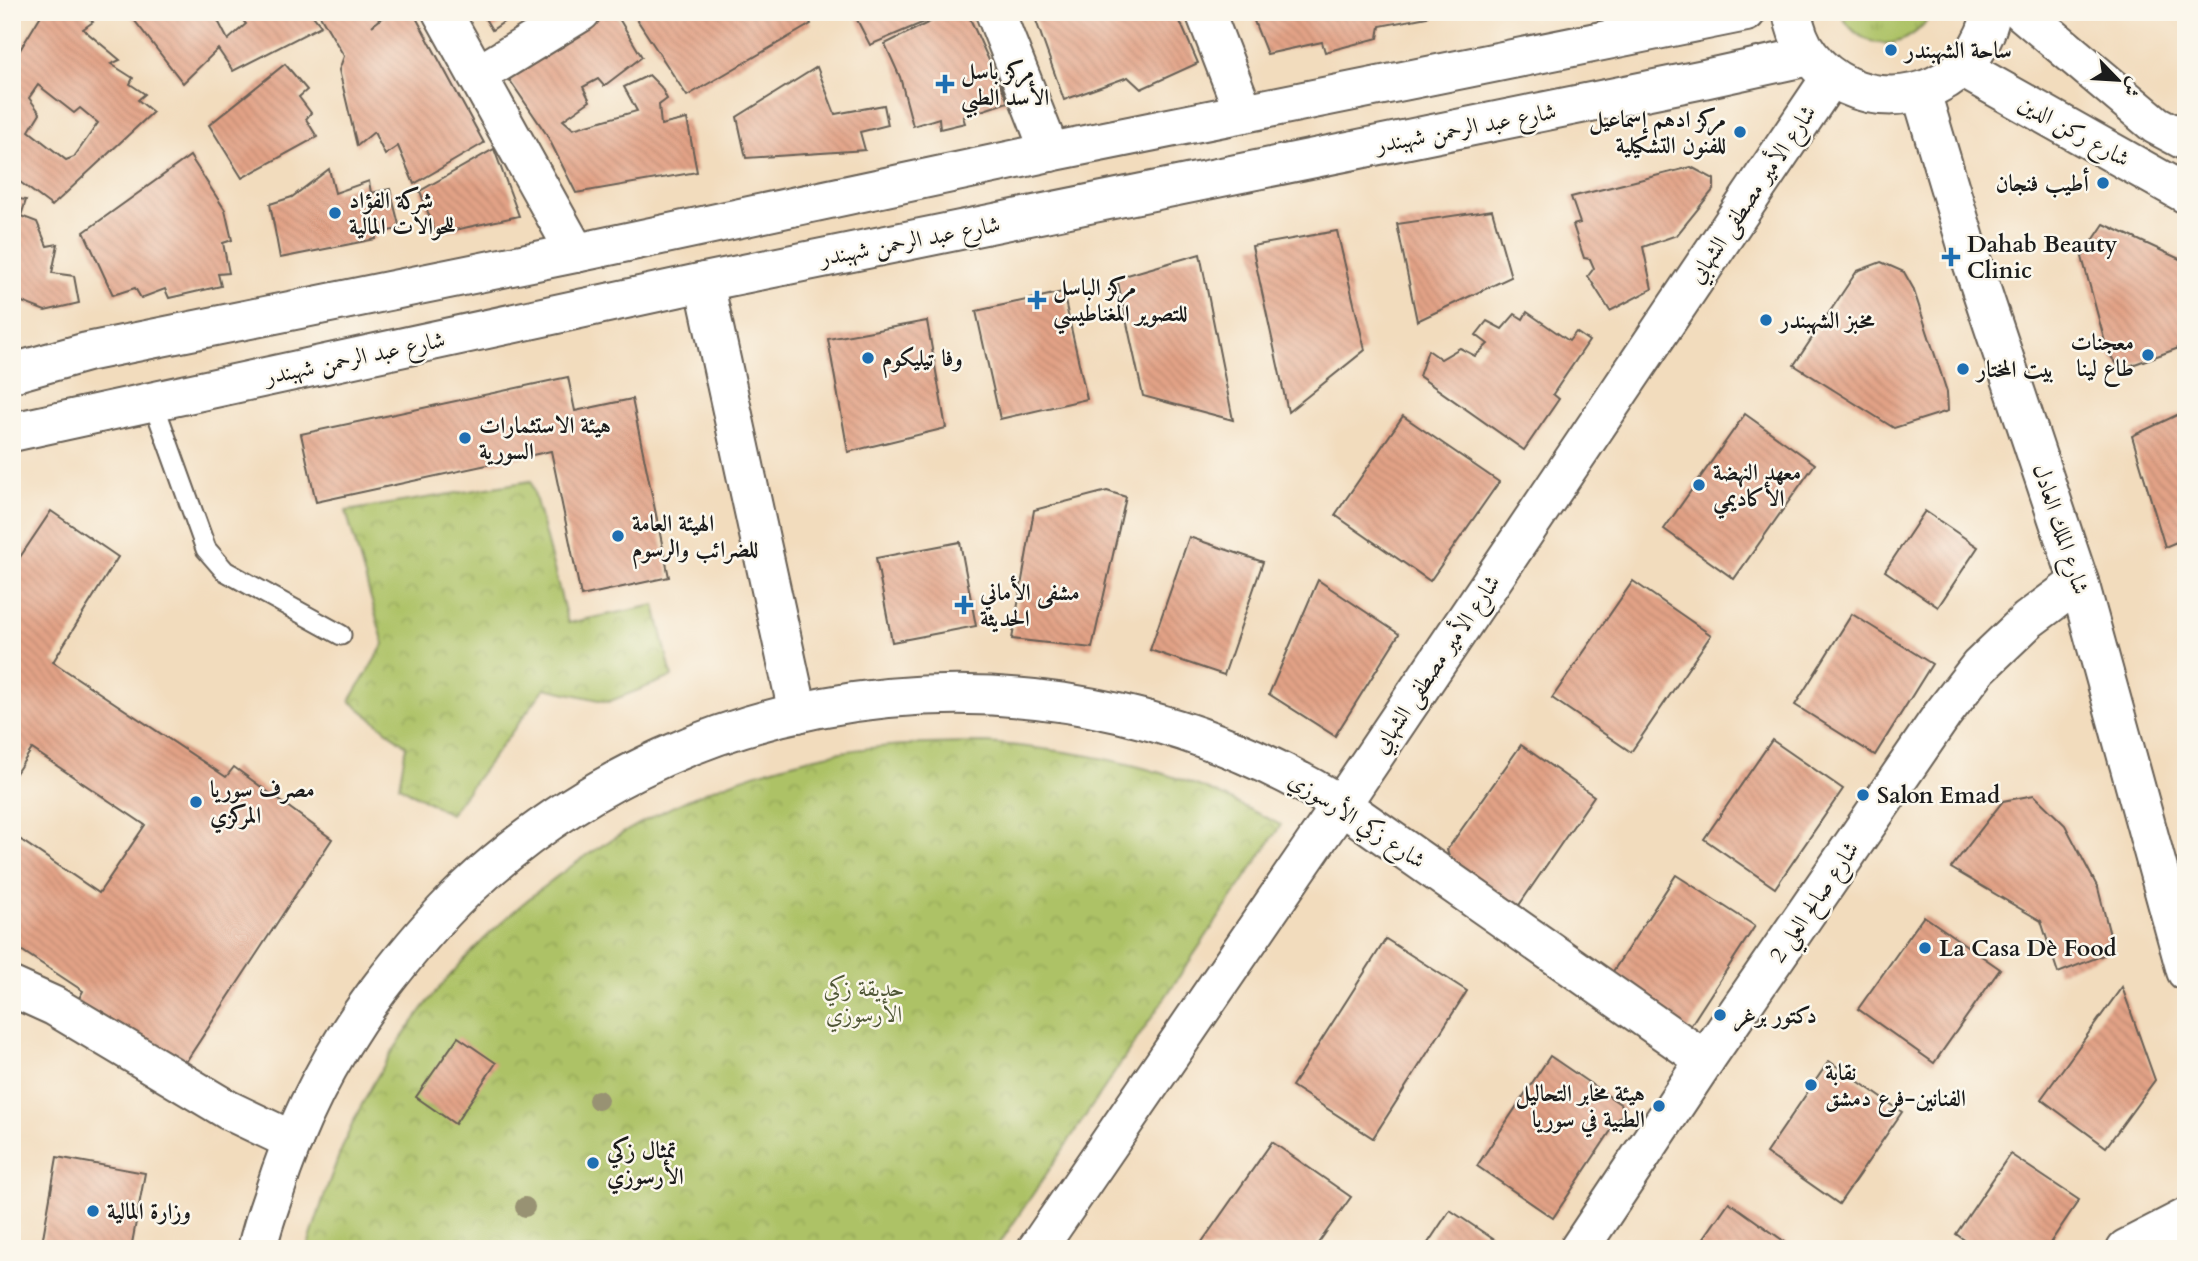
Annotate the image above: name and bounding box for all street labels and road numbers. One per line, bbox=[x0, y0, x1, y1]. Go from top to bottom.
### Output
street label: شارع ركن الدين bbox=[2011, 88, 2135, 178]
street label: شارع عبد الرحمن شهبندر bbox=[1371, 95, 1560, 165]
street label: شارع الأمير مصطفى الشهابي bbox=[1680, 98, 1827, 292]
street label: شارع عبد الرحمن شهبندر bbox=[815, 208, 1004, 278]
street label: شارع عبد الرحمن شهبندر bbox=[260, 324, 449, 397]
street label: شارع الملك العادل bbox=[2021, 460, 2097, 600]
street label: شارع الأمير مصطفى الشهابي bbox=[1364, 568, 1511, 762]
street label: شارع زكي الأرسوزي bbox=[1280, 763, 1432, 879]
street label: شارع صالح العلي 2 bbox=[1762, 835, 1872, 973]

